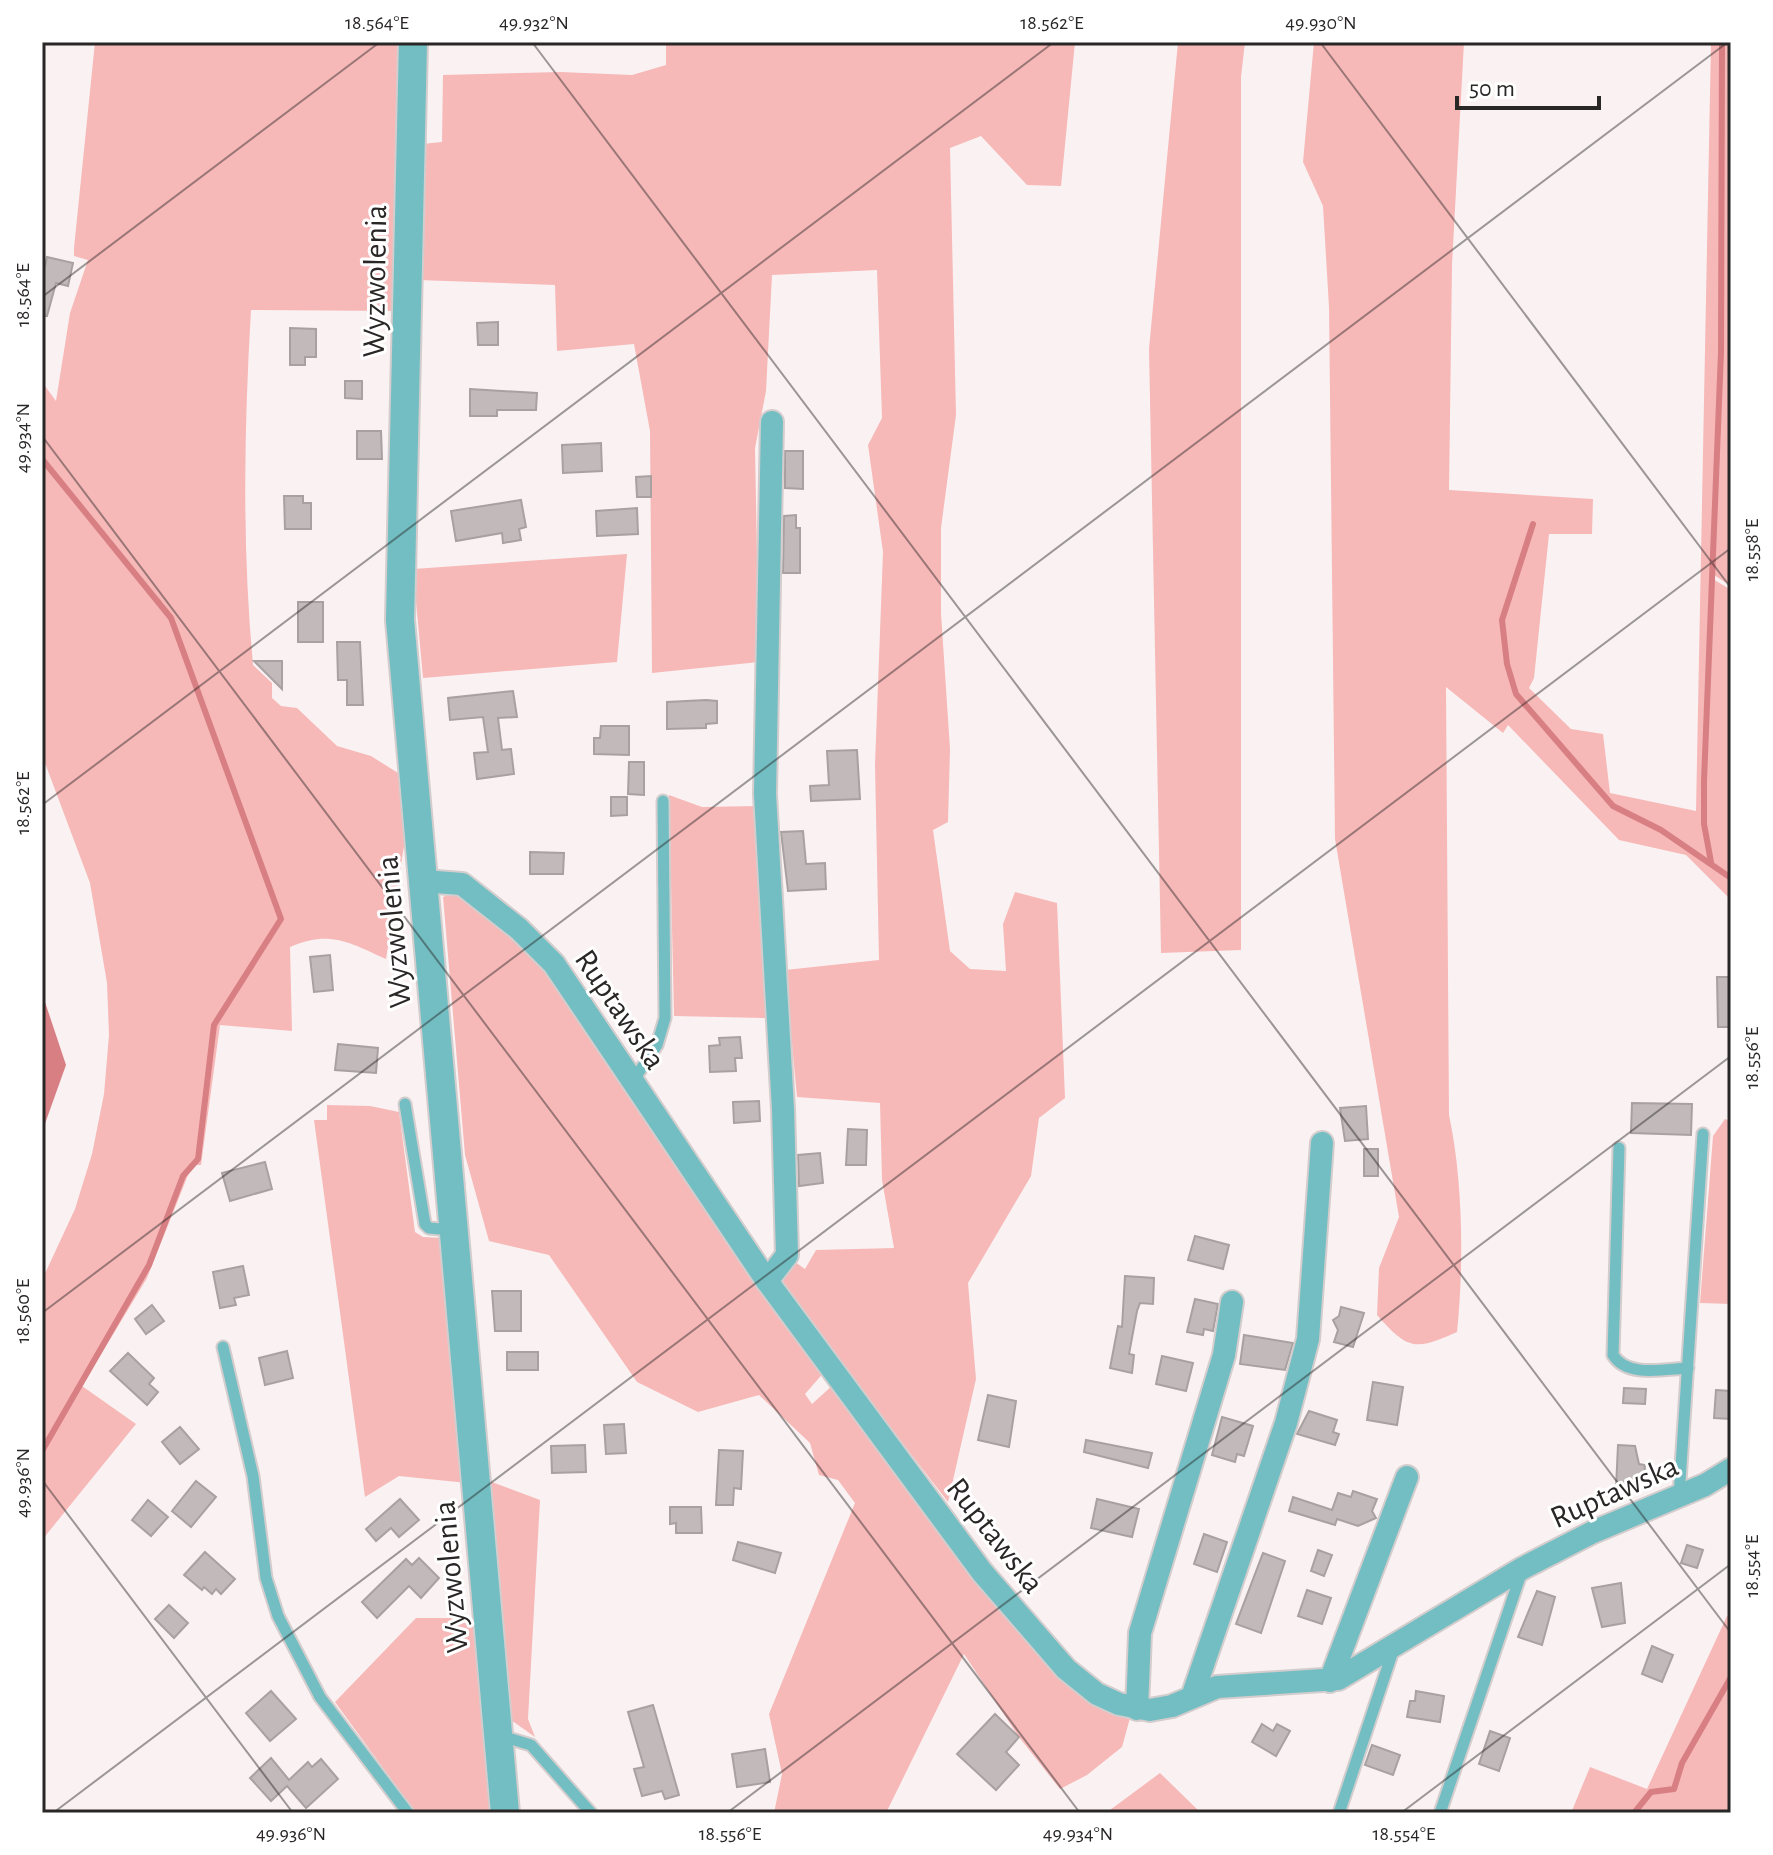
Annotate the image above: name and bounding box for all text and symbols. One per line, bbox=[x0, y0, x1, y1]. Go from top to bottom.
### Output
text: 18.564°E bbox=[345, 13, 409, 33]
text: 49.932°N bbox=[499, 13, 569, 33]
text: 18.562°E bbox=[1020, 13, 1084, 33]
text: 49.930°N bbox=[1285, 13, 1357, 33]
scale bar bbox=[1457, 60, 1599, 110]
text: 50 m bbox=[1469, 77, 1515, 101]
street label: Wyzwolenia bbox=[358, 204, 392, 358]
text: 18.564°E bbox=[13, 263, 33, 327]
text: 49.934°N bbox=[13, 403, 33, 473]
text: 18.558°E bbox=[1742, 518, 1762, 581]
text: 18.562°E bbox=[13, 771, 33, 835]
street label: Wyzwolenia bbox=[371, 854, 417, 1010]
street label: Ruptawska bbox=[569, 944, 672, 1075]
text: 18.556°E bbox=[1742, 1026, 1762, 1089]
text: 18.560°E bbox=[13, 1278, 33, 1343]
text: 49.936°N bbox=[13, 1448, 33, 1518]
street label: Ruptawska bbox=[1546, 1450, 1683, 1534]
street label: Ruptawska bbox=[941, 1472, 1050, 1599]
street label: Wyzwolenia bbox=[428, 1499, 474, 1655]
text: 18.554°E bbox=[1742, 1534, 1762, 1597]
text: 49.936°N bbox=[256, 1824, 326, 1844]
text: 18.556°E bbox=[699, 1824, 762, 1844]
text: 49.934°N bbox=[1043, 1824, 1113, 1844]
text: 18.554°E bbox=[1373, 1824, 1436, 1844]

